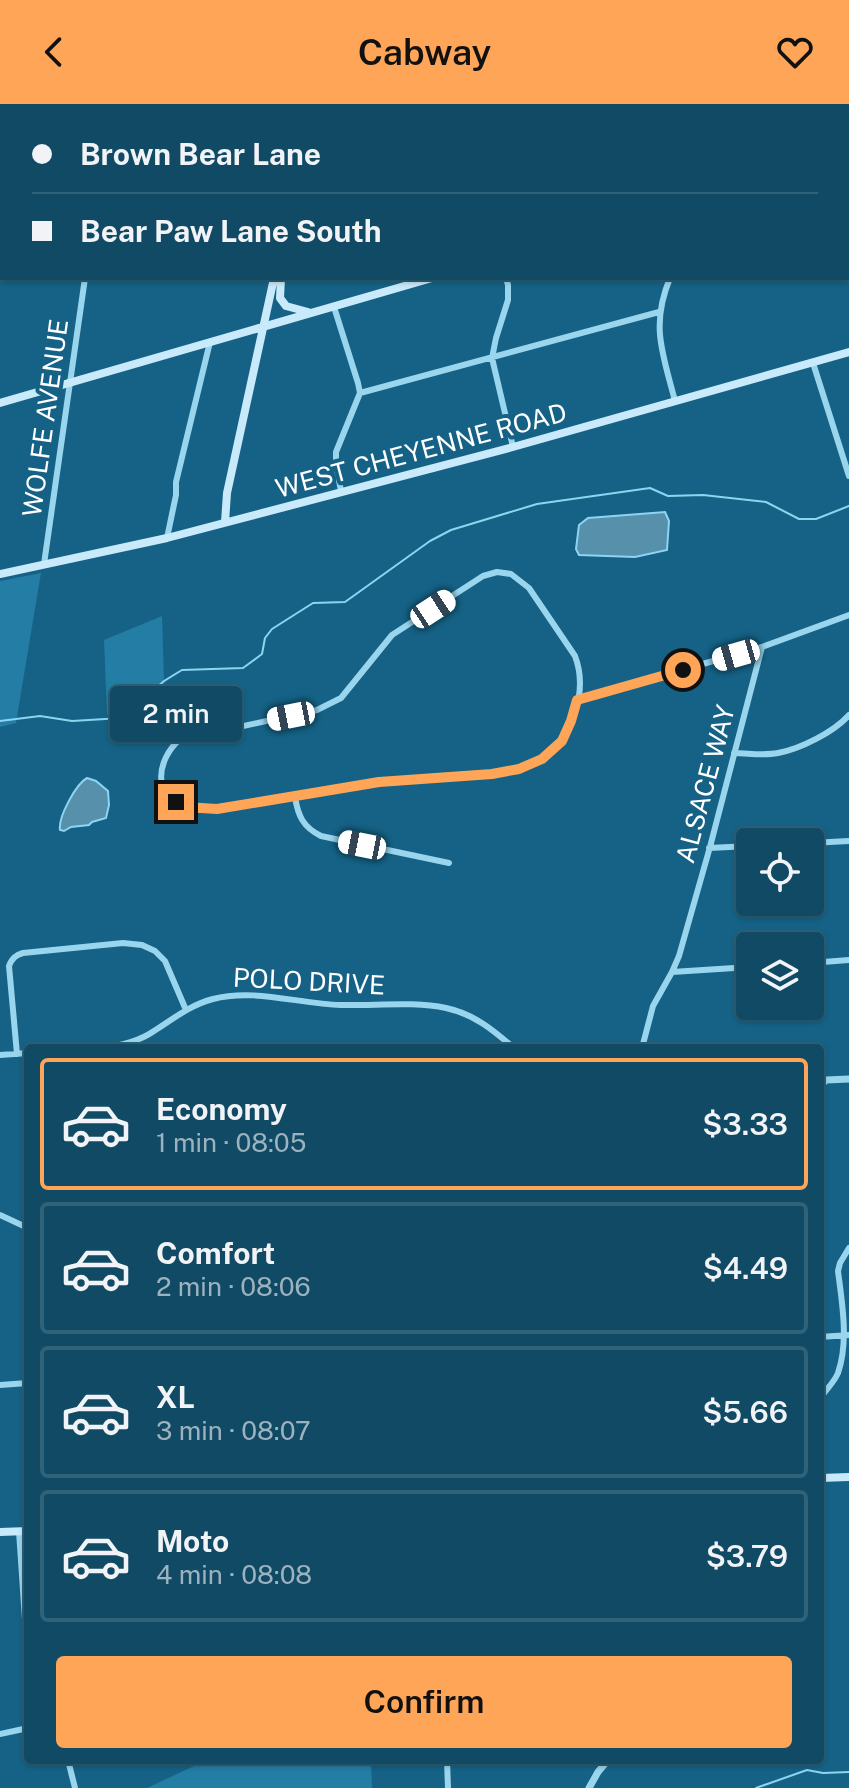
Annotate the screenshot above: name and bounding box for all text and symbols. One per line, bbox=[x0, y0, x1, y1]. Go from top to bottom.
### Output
icon: back bbox=[32, 30, 76, 74]
icon: heart bbox=[773, 30, 817, 74]
text: Cabway bbox=[358, 31, 491, 73]
text: Brown Bear Lane bbox=[80, 136, 321, 172]
text: Bear Paw Lane South bbox=[80, 213, 382, 249]
street label: WOLFE AVENUE bbox=[16, 317, 74, 519]
street label: WEST CHEYENNE ROAD bbox=[272, 396, 570, 504]
car bbox=[406, 586, 460, 632]
car bbox=[710, 637, 762, 673]
route start bbox=[665, 652, 701, 688]
callout: 2 min bbox=[110, 686, 242, 742]
text: 2 min bbox=[142, 698, 210, 729]
car bbox=[265, 700, 317, 732]
street label: ALSACE WAY bbox=[669, 701, 741, 866]
route end bbox=[158, 784, 194, 820]
map controls bbox=[736, 828, 824, 1020]
button: locate bbox=[736, 828, 824, 916]
car bbox=[336, 829, 388, 861]
button: layers bbox=[736, 932, 824, 1020]
street label: POLO DRIVE bbox=[232, 962, 386, 1000]
icon: car bbox=[60, 1088, 132, 1160]
text: Economy bbox=[156, 1091, 287, 1127]
text: $3.33 bbox=[702, 1106, 788, 1142]
text: 1 min · 08:05 bbox=[156, 1127, 306, 1158]
icon: car bbox=[60, 1232, 132, 1304]
text: Comfort bbox=[156, 1235, 275, 1271]
text: $4.49 bbox=[703, 1250, 788, 1286]
text: 2 min · 08:06 bbox=[156, 1271, 311, 1302]
icon: car bbox=[60, 1376, 132, 1448]
text: XL bbox=[156, 1379, 195, 1415]
text: $5.66 bbox=[702, 1394, 788, 1430]
text: 3 min · 08:07 bbox=[156, 1415, 311, 1446]
icon: car bbox=[60, 1520, 132, 1592]
text: Moto bbox=[156, 1523, 229, 1559]
text: $3.79 bbox=[706, 1538, 788, 1574]
text: 4 min · 08:08 bbox=[156, 1559, 312, 1590]
button: Confirm bbox=[56, 1656, 792, 1748]

